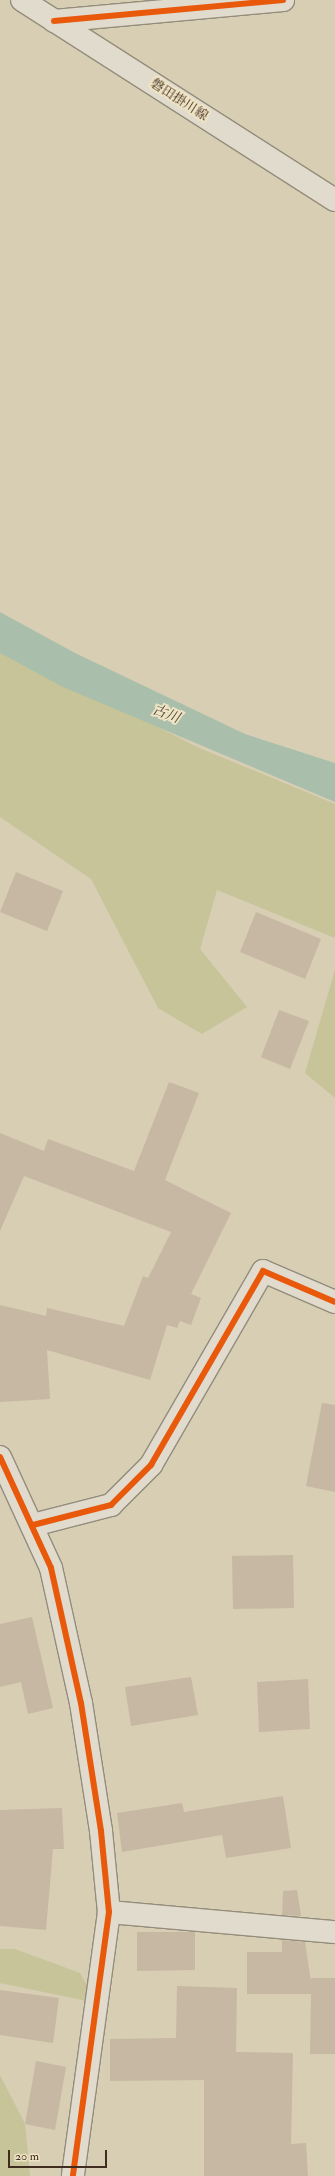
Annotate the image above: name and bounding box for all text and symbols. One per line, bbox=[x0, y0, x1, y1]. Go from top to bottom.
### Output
street label: 磐田掛川線 bbox=[147, 76, 211, 124]
water label: 古川 bbox=[150, 701, 182, 727]
scale bar bbox=[10, 2142, 109, 2168]
text: 20 m bbox=[15, 2149, 39, 2164]

